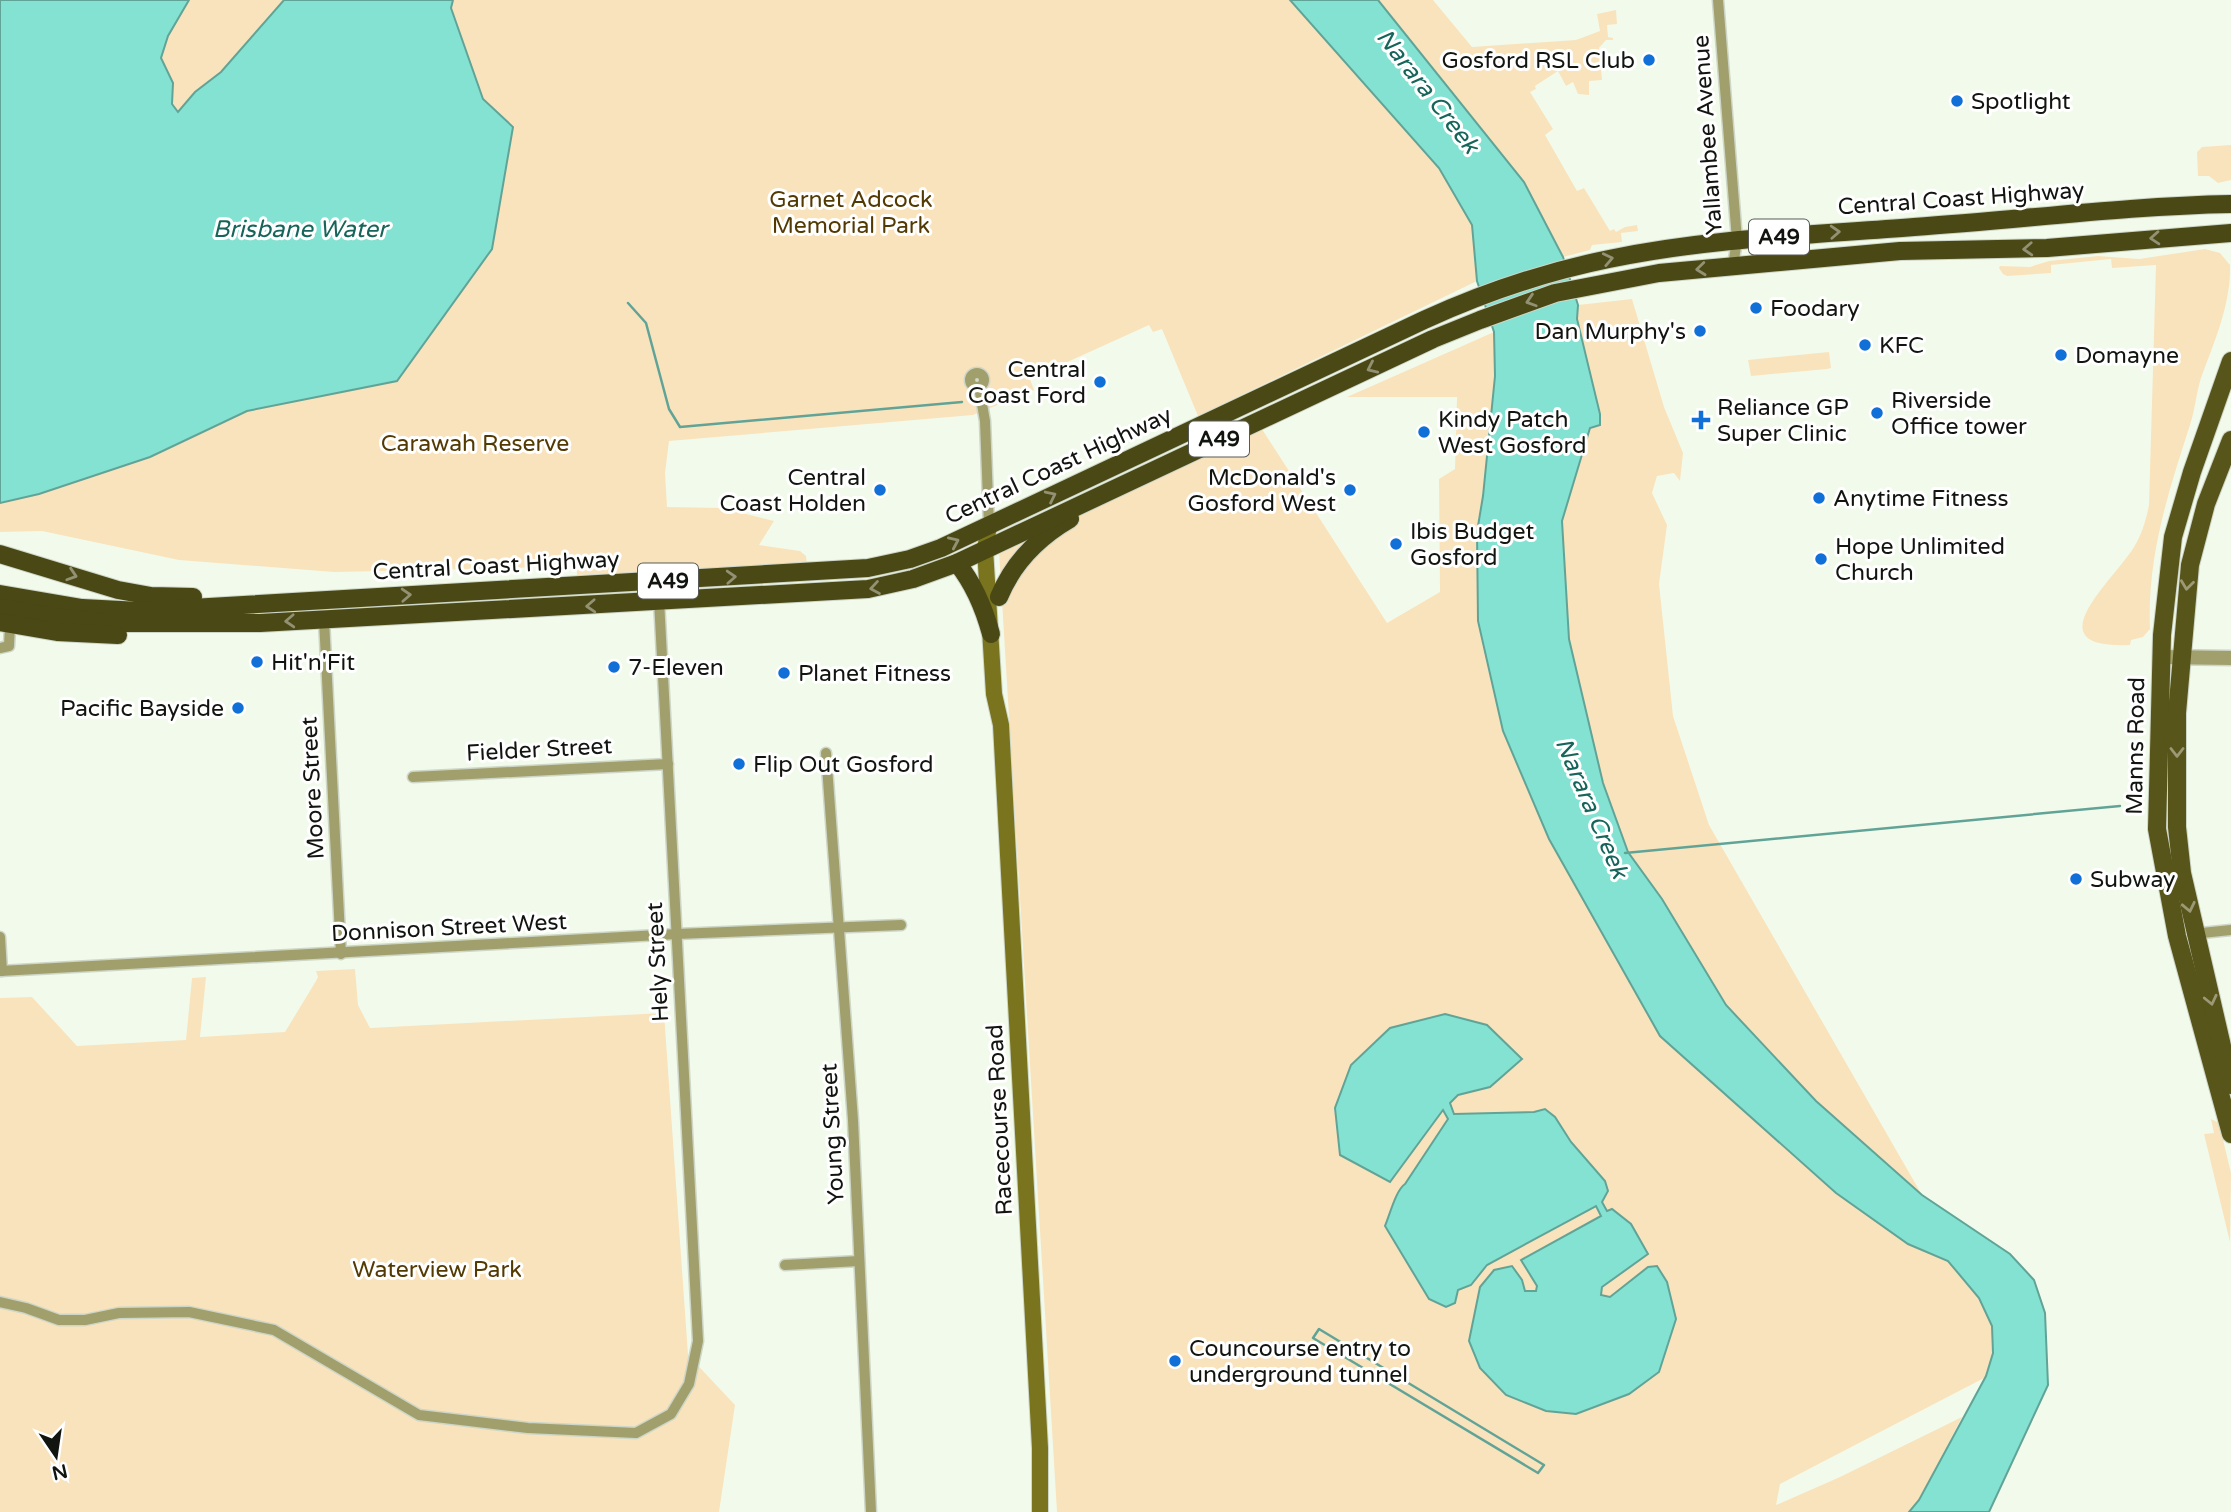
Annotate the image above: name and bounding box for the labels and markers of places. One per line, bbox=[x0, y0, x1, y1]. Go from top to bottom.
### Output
place label: Gosford RSL Club bbox=[1442, 47, 1635, 75]
marker: Gosford RSL Club bbox=[1641, 52, 1657, 68]
place label: Spotlight bbox=[1971, 88, 2071, 116]
marker: Spotlight bbox=[1949, 93, 1965, 109]
place label: Foodary bbox=[1770, 295, 1860, 323]
marker: Foodary bbox=[1748, 300, 1764, 316]
place label: Dan Murphy's bbox=[1534, 318, 1686, 346]
marker: Dan Murphy's bbox=[1692, 323, 1708, 339]
place label: KFC bbox=[1879, 332, 1924, 360]
marker: KFC bbox=[1857, 337, 1873, 353]
place label: Domayne bbox=[2075, 342, 2179, 370]
marker: Domayne bbox=[2053, 347, 2069, 363]
place label: Central Coast Ford bbox=[968, 356, 1086, 410]
marker: Central Coast Ford bbox=[1092, 374, 1108, 390]
place label: Riverside Office tower bbox=[1891, 387, 2027, 441]
place label: Reliance GP Super Clinic bbox=[1717, 394, 1849, 448]
marker: Riverside Office tower bbox=[1869, 405, 1885, 421]
place label: Kindy Patch West Gosford bbox=[1438, 406, 1586, 460]
marker: Reliance GP Super Clinic bbox=[1691, 410, 1711, 430]
marker: Kindy Patch West Gosford bbox=[1416, 424, 1432, 440]
place label: Central Coast Holden bbox=[719, 464, 866, 518]
place label: McDonald's Gosford West bbox=[1188, 464, 1336, 518]
marker: Central Coast Holden bbox=[872, 482, 888, 498]
marker: McDonald's Gosford West bbox=[1342, 482, 1358, 498]
place label: Anytime Fitness bbox=[1833, 485, 2009, 513]
marker: Anytime Fitness bbox=[1811, 490, 1827, 506]
place label: Ibis Budget Gosford bbox=[1410, 518, 1534, 572]
place label: Hope Unlimited Church bbox=[1835, 533, 2005, 587]
marker: Ibis Budget Gosford bbox=[1388, 536, 1404, 552]
marker: Hope Unlimited Church bbox=[1813, 551, 1829, 567]
place label: Hit'n'Fit bbox=[271, 649, 355, 677]
marker: Hit'n'Fit bbox=[249, 654, 265, 670]
place label: 7-Eleven bbox=[628, 654, 724, 682]
marker: 7-Eleven bbox=[606, 659, 622, 675]
place label: Planet Fitness bbox=[798, 660, 951, 688]
marker: Planet Fitness bbox=[776, 665, 792, 681]
place label: Pacific Bayside bbox=[60, 695, 224, 723]
marker: Pacific Bayside bbox=[230, 700, 246, 716]
place label: Flip Out Gosford bbox=[753, 751, 934, 779]
marker: Flip Out Gosford bbox=[731, 756, 747, 772]
place label: Subway bbox=[2090, 866, 2175, 894]
marker: Subway bbox=[2068, 871, 2084, 887]
place label: Councourse entry to underground tunnel bbox=[1189, 1335, 1411, 1389]
marker: Councourse entry to underground tunnel bbox=[1167, 1353, 1183, 1369]

